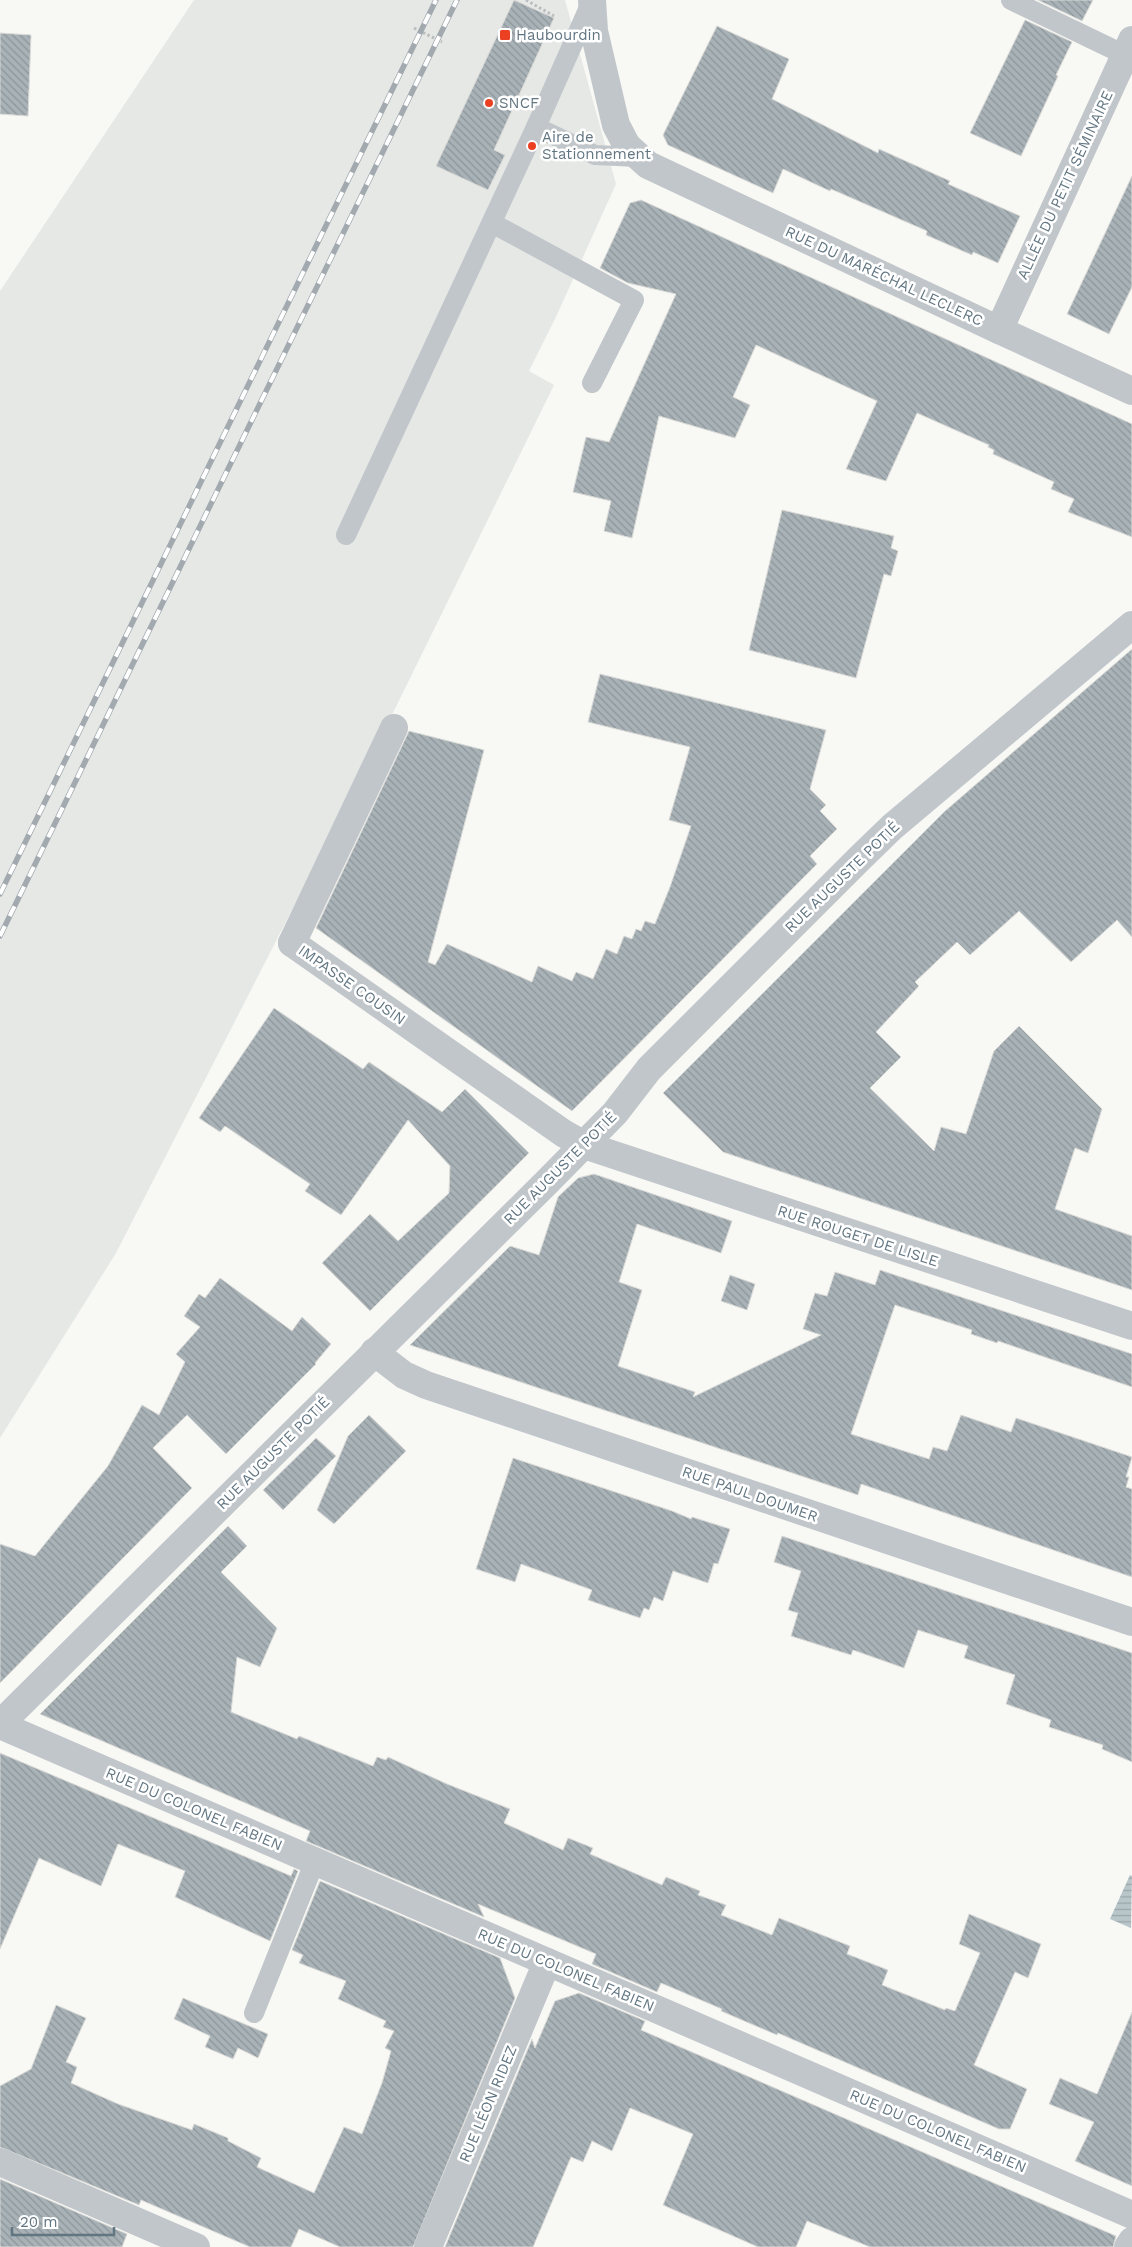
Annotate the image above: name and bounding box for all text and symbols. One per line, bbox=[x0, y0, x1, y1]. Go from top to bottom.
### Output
place label: Haubourdin bbox=[516, 26, 601, 44]
marker: Haubourdin bbox=[498, 28, 512, 42]
street label: ALLÉE DU PETIT SÉMINAIRE bbox=[1013, 88, 1117, 282]
place label: SNCF bbox=[499, 94, 539, 112]
marker: SNCF bbox=[483, 97, 495, 109]
place label: Aire de Stationnement bbox=[542, 128, 652, 163]
marker: Aire de Stationnement bbox=[526, 140, 538, 152]
street label: RUE DU MARÉCHAL LECLERC bbox=[782, 222, 986, 330]
street label: RUE AUGUSTE POTIÉ bbox=[781, 818, 903, 936]
street label: IMPASSE COUSIN bbox=[295, 941, 409, 1029]
street label: RUE AUGUSTE POTIÉ bbox=[500, 1108, 620, 1228]
street label: RUE ROUGET DE LISLE bbox=[775, 1201, 941, 1271]
street label: RUE AUGUSTE POTIÉ bbox=[213, 1393, 333, 1513]
street label: RUE PAUL DOUMER bbox=[680, 1462, 820, 1526]
street label: RUE DU COLONEL FABIEN bbox=[103, 1764, 285, 1854]
street label: RUE DU COLONEL FABIEN bbox=[475, 1925, 657, 2015]
street label: RUE LÉON RIDEZ bbox=[455, 2043, 521, 2165]
street label: RUE DU COLONEL FABIEN bbox=[847, 2086, 1029, 2176]
scale bar bbox=[12, 2204, 115, 2236]
text: 20 m bbox=[20, 2213, 58, 2231]

